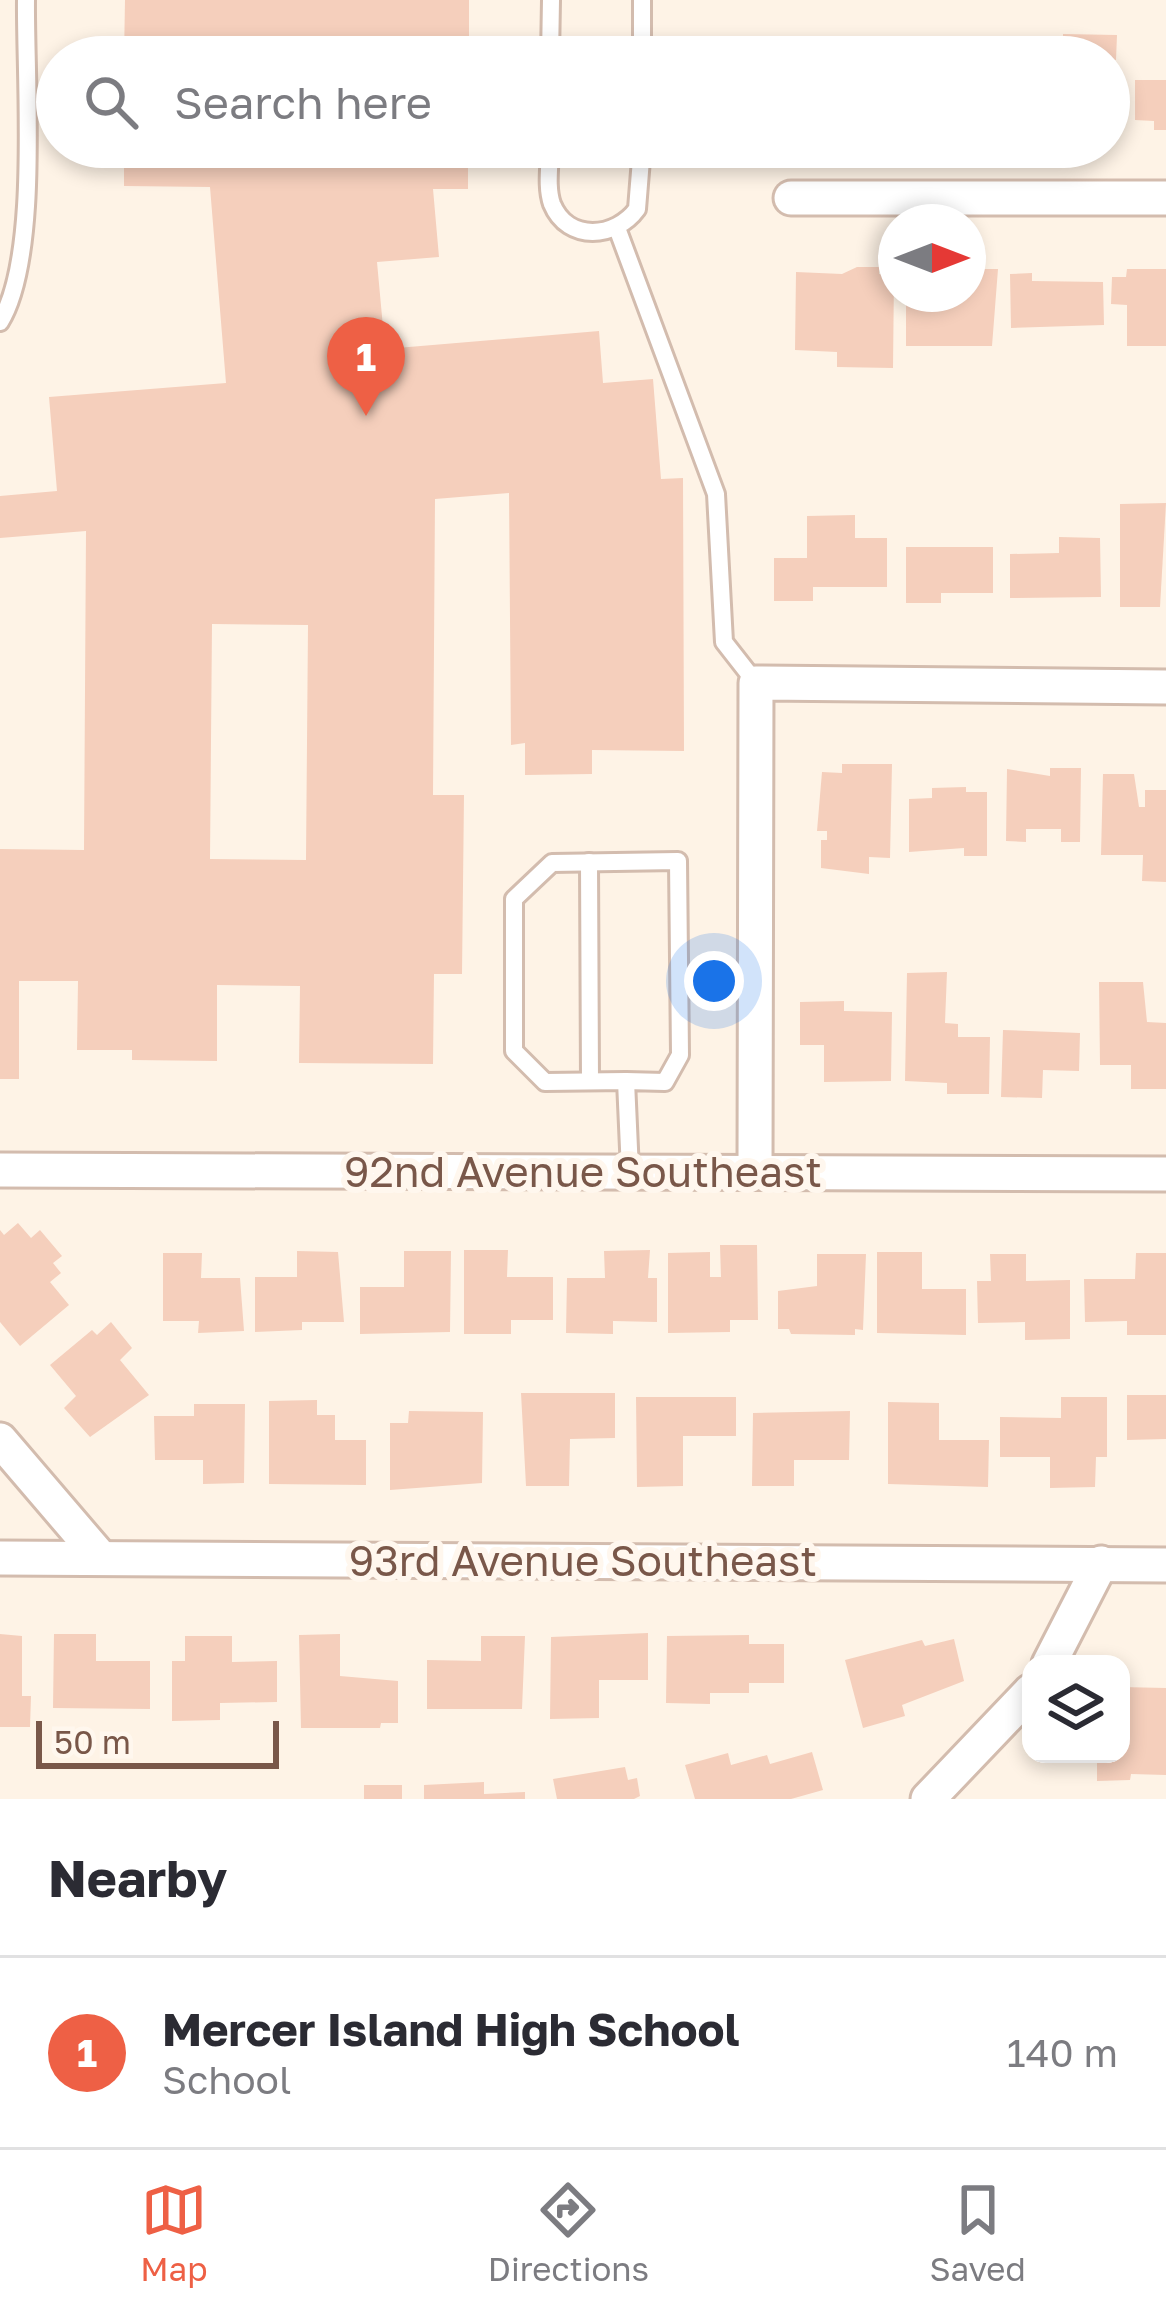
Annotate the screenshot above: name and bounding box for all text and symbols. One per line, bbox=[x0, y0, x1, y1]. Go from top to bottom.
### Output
search box bbox=[36, 36, 1130, 168]
icon: search bbox=[78, 69, 144, 135]
text: Search here bbox=[174, 75, 432, 129]
north arrow bbox=[878, 204, 986, 312]
pin: 1 bbox=[327, 317, 405, 416]
your location bbox=[684, 951, 744, 1011]
street label: 92nd Avenue Southeast bbox=[344, 1146, 822, 1196]
street label: 93rd Avenue Southeast bbox=[349, 1535, 817, 1585]
map controls bbox=[1022, 1655, 1130, 1763]
button: layers bbox=[1022, 1655, 1130, 1763]
scale bar bbox=[36, 1715, 279, 1768]
text: 50 m bbox=[54, 1722, 131, 1761]
text: Nearby bbox=[48, 1847, 227, 1908]
text: Mercer Island High School bbox=[162, 2002, 740, 2056]
text: 1 bbox=[77, 2029, 97, 2076]
text: 140 m bbox=[1007, 2029, 1118, 2076]
text: School bbox=[162, 2056, 291, 2103]
tab: Map bbox=[140, 2177, 208, 2288]
tab: Directions bbox=[488, 2177, 649, 2288]
tab: Saved bbox=[929, 2177, 1026, 2288]

